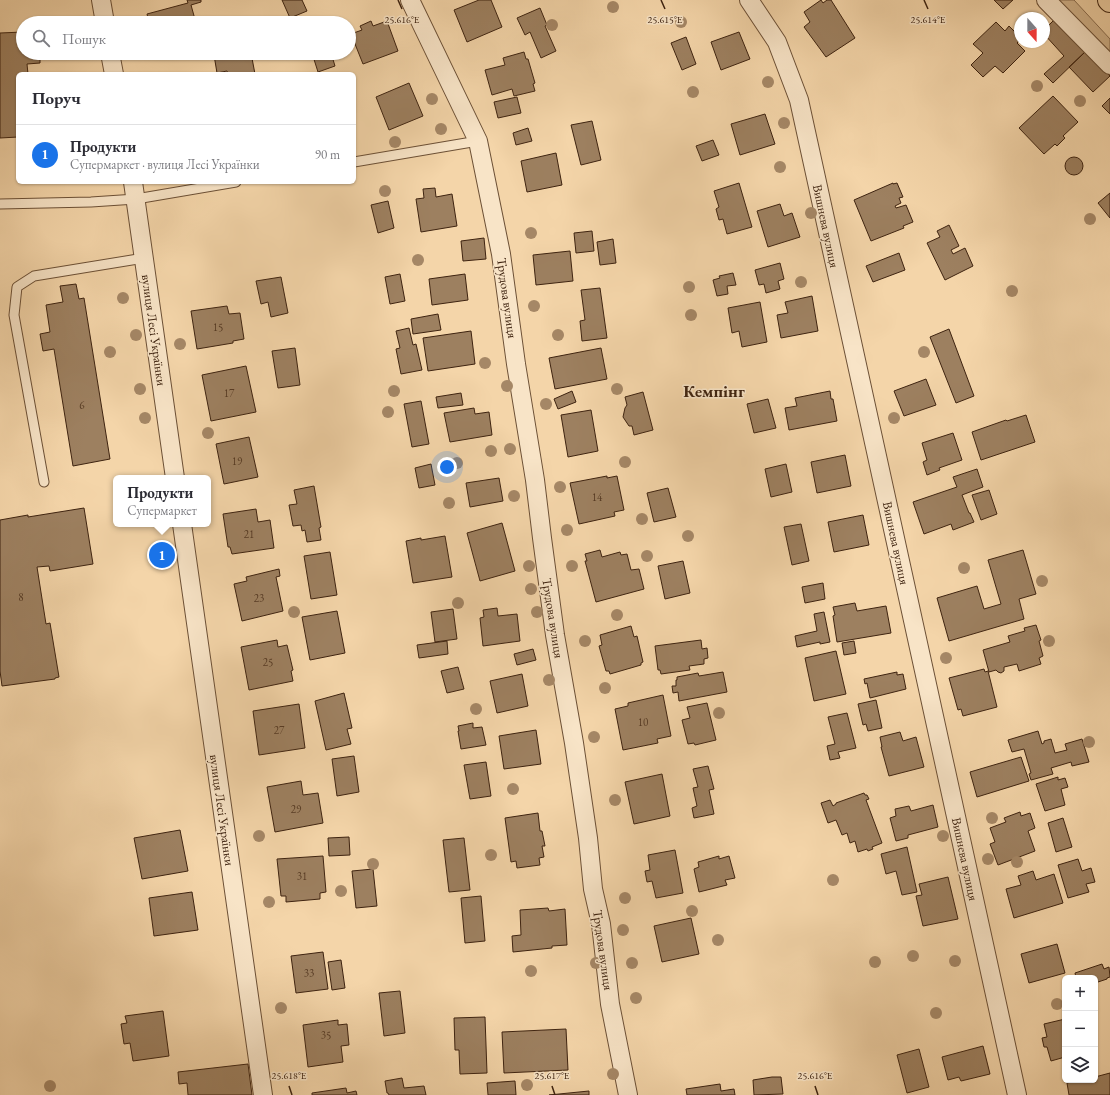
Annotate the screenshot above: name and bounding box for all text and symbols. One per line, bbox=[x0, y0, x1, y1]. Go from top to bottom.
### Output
north arrow bbox=[1014, 12, 1050, 48]
text: 25.616°E bbox=[385, 13, 420, 26]
text: 25.615°E bbox=[648, 13, 683, 26]
text: 25.614°E bbox=[911, 13, 946, 26]
search box bbox=[16, 16, 356, 60]
icon: search bbox=[30, 27, 52, 49]
text: Пошук bbox=[62, 29, 106, 48]
text: Поруч bbox=[32, 87, 81, 109]
text: Продукти bbox=[70, 137, 136, 156]
text: 1 bbox=[42, 146, 48, 163]
text: 90 m bbox=[315, 146, 340, 163]
text: Супермаркет · вулиця Лесі Українки bbox=[70, 156, 260, 173]
street label: Вишнева вулиця bbox=[809, 183, 843, 269]
street label: Трудова вулиця bbox=[493, 257, 521, 340]
street label: вулиця Лесі Українки bbox=[138, 273, 170, 387]
house number: 15 bbox=[213, 320, 223, 334]
district label: Кемпінг bbox=[683, 380, 745, 402]
house number: 17 bbox=[224, 386, 235, 400]
house number: 6 bbox=[79, 398, 85, 412]
house number: 19 bbox=[232, 454, 243, 468]
your location bbox=[437, 457, 457, 477]
popup bbox=[113, 475, 211, 527]
text: Продукти bbox=[127, 483, 193, 502]
house number: 14 bbox=[592, 490, 603, 504]
street label: Вишнева вулиця bbox=[879, 500, 913, 586]
text: Супермаркет bbox=[127, 502, 197, 519]
house number: 21 bbox=[244, 527, 254, 541]
pin: 1 bbox=[149, 540, 175, 570]
street label: Трудова вулиця bbox=[538, 577, 568, 660]
house number: 8 bbox=[18, 590, 24, 604]
house number: 23 bbox=[254, 591, 264, 605]
house number: 25 bbox=[263, 655, 273, 669]
house number: 10 bbox=[638, 715, 648, 729]
house number: 27 bbox=[274, 723, 285, 737]
street label: вулиця Лесі Українки bbox=[206, 753, 238, 867]
house number: 29 bbox=[291, 802, 302, 816]
street label: Вишнева вулиця bbox=[948, 816, 982, 902]
house number: 31 bbox=[297, 869, 307, 883]
street label: Трудова вулиця bbox=[589, 909, 617, 992]
house number: 33 bbox=[304, 966, 314, 980]
map controls bbox=[1062, 975, 1098, 1083]
button: + bbox=[1062, 975, 1098, 1011]
button: − bbox=[1062, 1011, 1098, 1047]
house number: 35 bbox=[321, 1028, 331, 1042]
button: layers bbox=[1062, 1047, 1098, 1083]
text: 25.618°E bbox=[272, 1069, 307, 1082]
text: 25.617°E bbox=[535, 1069, 570, 1082]
text: 25.616°E bbox=[798, 1069, 833, 1082]

